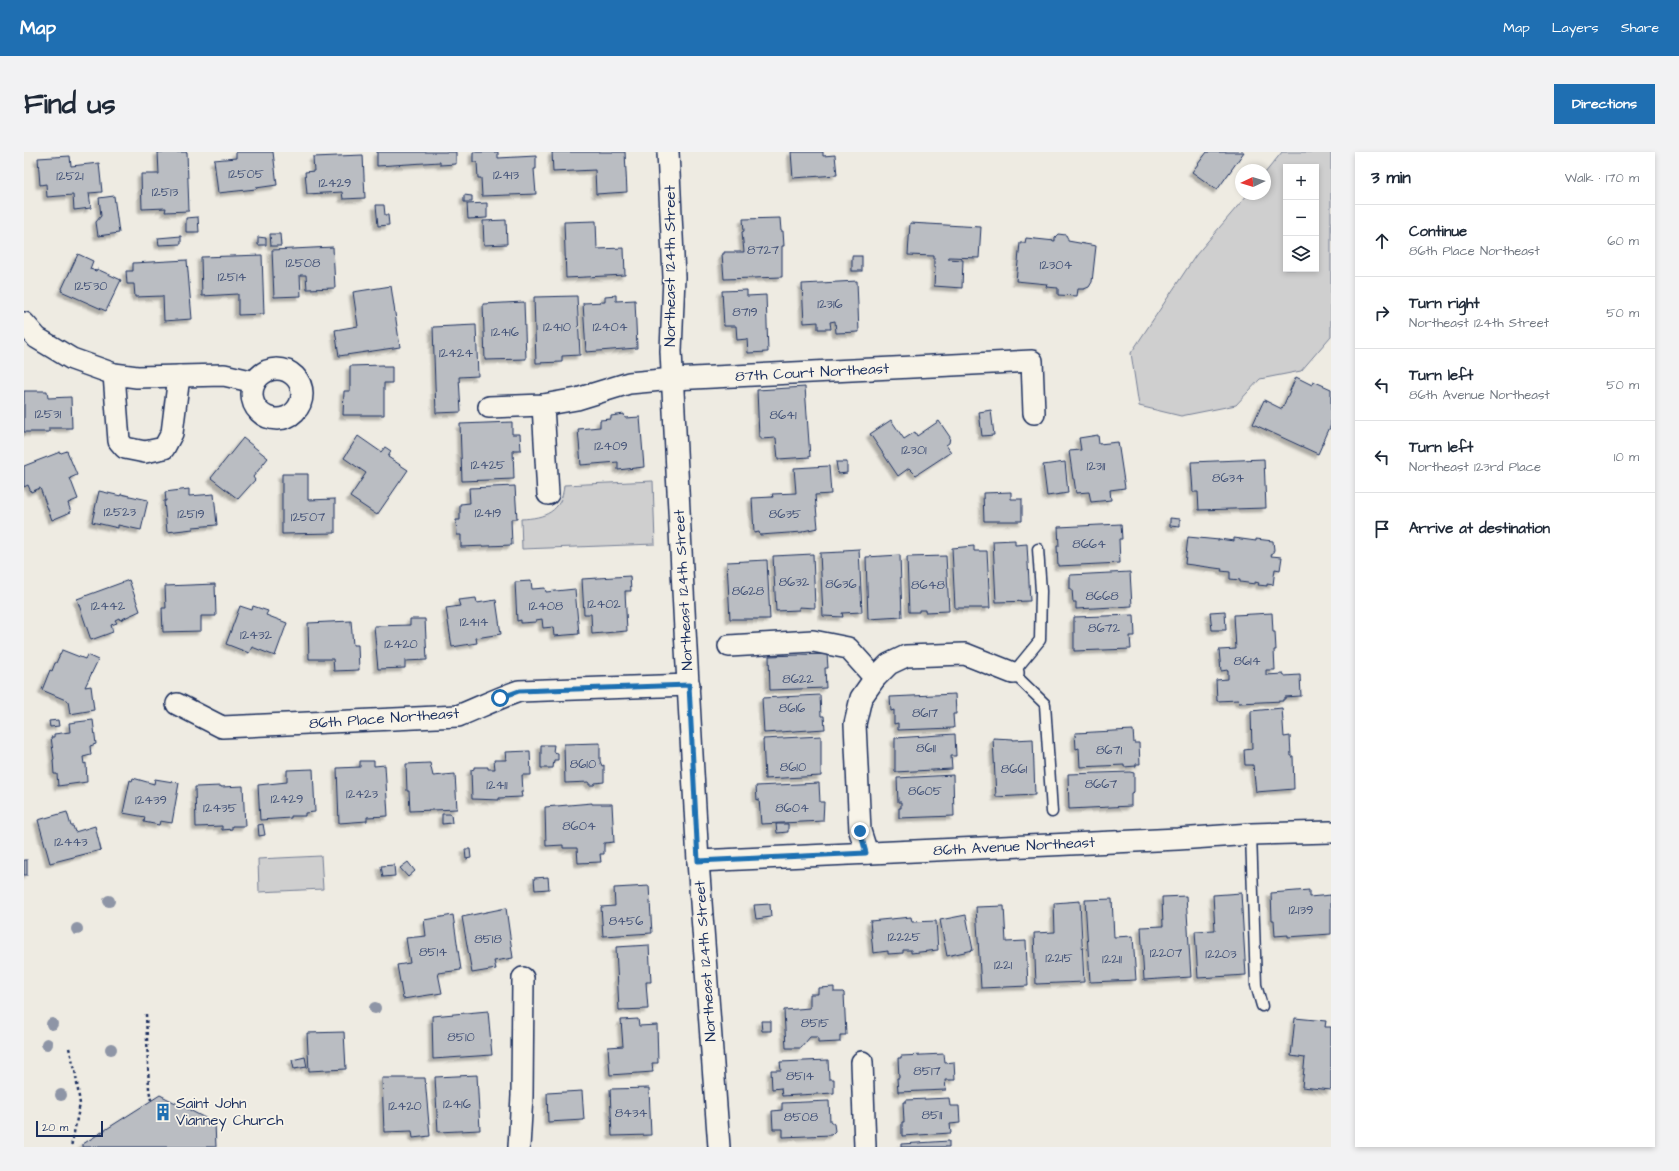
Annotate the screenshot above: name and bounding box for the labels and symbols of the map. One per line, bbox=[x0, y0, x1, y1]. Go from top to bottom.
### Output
north arrow bbox=[1235, 164, 1271, 200]
house number: 12505 bbox=[228, 165, 264, 183]
house number: 12413 bbox=[493, 166, 519, 184]
house number: 12521 bbox=[56, 167, 84, 185]
house number: 12429 bbox=[319, 174, 351, 192]
house number: 12513 bbox=[152, 183, 179, 201]
street label: Northeast 124th Street bbox=[660, 185, 681, 347]
house number: 8727 bbox=[747, 241, 779, 259]
house number: 12508 bbox=[286, 254, 321, 272]
house number: 12304 bbox=[1040, 256, 1073, 274]
house number: 12514 bbox=[218, 268, 247, 286]
house number: 12530 bbox=[74, 277, 108, 295]
house number: 12316 bbox=[817, 295, 843, 313]
house number: 8719 bbox=[732, 303, 758, 321]
house number: 12410 bbox=[543, 318, 571, 336]
house number: 12404 bbox=[592, 318, 628, 336]
house number: 12416 bbox=[491, 323, 519, 341]
house number: 12424 bbox=[439, 344, 473, 362]
street label: 87th Court Northeast bbox=[734, 358, 890, 387]
house number: 12531 bbox=[35, 405, 62, 423]
house number: 8641 bbox=[769, 406, 797, 424]
house number: 12409 bbox=[594, 437, 628, 455]
house number: 12301 bbox=[901, 441, 927, 459]
house number: 12425 bbox=[471, 456, 505, 474]
house number: 12311 bbox=[1086, 457, 1106, 475]
house number: 8634 bbox=[1212, 469, 1244, 487]
house number: 12523 bbox=[104, 503, 137, 521]
house number: 12419 bbox=[474, 504, 502, 522]
house number: 12519 bbox=[177, 505, 205, 523]
house number: 8635 bbox=[769, 505, 801, 523]
house number: 12507 bbox=[291, 508, 325, 526]
street label: Northeast 124th Street bbox=[669, 509, 698, 671]
house number: 8664 bbox=[1072, 535, 1106, 553]
house number: 8632 bbox=[779, 573, 810, 591]
house number: 8636 bbox=[825, 575, 857, 593]
house number: 8648 bbox=[911, 576, 945, 594]
house number: 8628 bbox=[732, 582, 765, 600]
house number: 8668 bbox=[1085, 587, 1119, 605]
house number: 12402 bbox=[587, 595, 621, 613]
house number: 12442 bbox=[91, 597, 126, 615]
house number: 12408 bbox=[529, 597, 564, 615]
house number: 12414 bbox=[460, 613, 488, 631]
house number: 8672 bbox=[1088, 619, 1121, 637]
house number: 12432 bbox=[240, 626, 273, 644]
house number: 12420 bbox=[384, 635, 418, 653]
house number: 8614 bbox=[1233, 652, 1261, 670]
house number: 8622 bbox=[782, 670, 814, 688]
route start bbox=[491, 689, 509, 707]
house number: 8616 bbox=[779, 699, 805, 717]
street label: 86th Place Northeast bbox=[308, 703, 460, 734]
house number: 8617 bbox=[912, 704, 938, 722]
house number: 8611 bbox=[916, 739, 936, 757]
house number: 8671 bbox=[1096, 741, 1122, 759]
house number: 8610 bbox=[570, 755, 596, 773]
house number: 8610 bbox=[780, 758, 806, 776]
house number: 8661 bbox=[1001, 760, 1028, 778]
house number: 8667 bbox=[1085, 775, 1117, 793]
house number: 12411 bbox=[486, 776, 508, 794]
house number: 8605 bbox=[908, 782, 942, 800]
house number: 12423 bbox=[346, 785, 378, 803]
house number: 12429 bbox=[271, 790, 303, 808]
house number: 12439 bbox=[135, 791, 167, 809]
house number: 12435 bbox=[203, 799, 237, 817]
house number: 8604 bbox=[775, 799, 809, 817]
house number: 8604 bbox=[562, 817, 596, 835]
route end bbox=[851, 822, 869, 840]
street label: 86th Avenue Northeast bbox=[932, 832, 1096, 861]
house number: 12443 bbox=[54, 833, 88, 851]
street label: Northeast 124th Street bbox=[689, 880, 722, 1042]
house number: 12139 bbox=[1289, 901, 1313, 919]
house number: 8456 bbox=[609, 912, 643, 930]
house number: 12225 bbox=[887, 928, 921, 946]
house number: 8518 bbox=[474, 930, 502, 948]
house number: 8514 bbox=[419, 943, 447, 961]
house number: 12207 bbox=[1150, 944, 1182, 962]
house number: 12203 bbox=[1205, 945, 1237, 963]
house number: 12215 bbox=[1045, 949, 1073, 967]
house number: 12211 bbox=[1102, 950, 1122, 968]
house number: 1221 bbox=[994, 956, 1012, 974]
house number: 8515 bbox=[801, 1014, 829, 1032]
house number: 8510 bbox=[447, 1028, 475, 1046]
house number: 8517 bbox=[913, 1062, 941, 1080]
house number: 8514 bbox=[786, 1067, 814, 1085]
place label: Saint John Vianney Church bbox=[176, 1093, 284, 1132]
house number: 12416 bbox=[443, 1095, 471, 1113]
house number: 12420 bbox=[388, 1097, 422, 1115]
building icon: Saint John Vianney Church bbox=[153, 1102, 173, 1122]
house number: 8434 bbox=[615, 1104, 648, 1122]
house number: 8511 bbox=[922, 1106, 943, 1124]
house number: 8508 bbox=[784, 1108, 819, 1126]
scale bar bbox=[36, 1119, 103, 1138]

